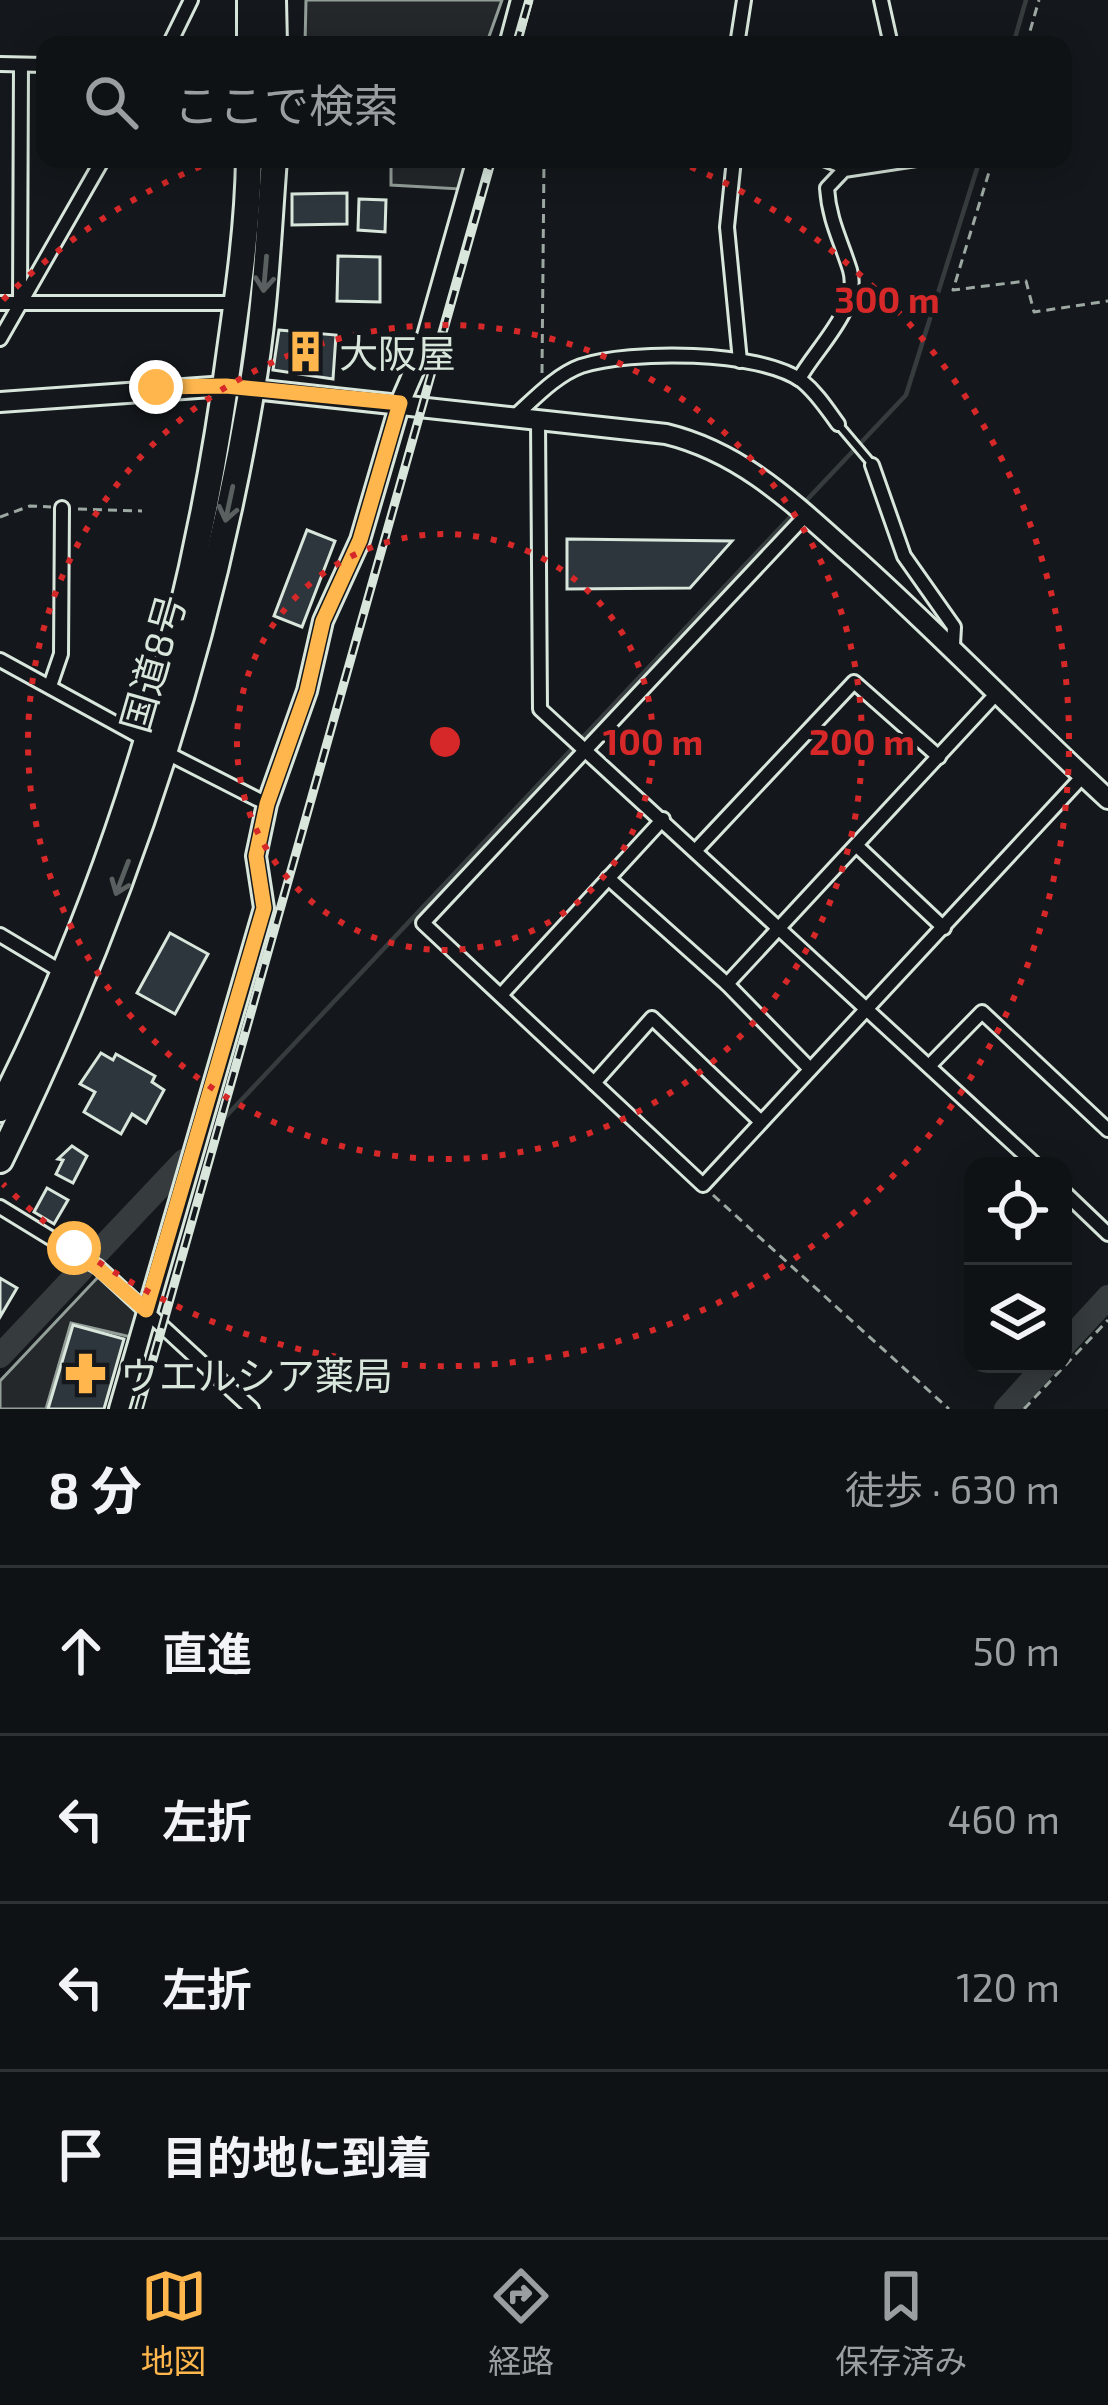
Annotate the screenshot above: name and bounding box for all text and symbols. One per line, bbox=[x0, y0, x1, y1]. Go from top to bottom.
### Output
search box bbox=[36, 36, 1072, 168]
icon: search bbox=[78, 69, 144, 135]
text: ここで検索 bbox=[174, 77, 399, 131]
one-way arrow bbox=[253, 254, 276, 293]
text: 300 m bbox=[834, 277, 940, 320]
building icon: 大阪屋 bbox=[282, 329, 328, 375]
place label: 大阪屋 bbox=[339, 329, 456, 376]
route end bbox=[129, 360, 183, 414]
one-way arrow bbox=[217, 484, 239, 522]
street label: 国道8号 bbox=[110, 589, 194, 737]
text: 100 m bbox=[603, 719, 703, 762]
text: 200 m bbox=[809, 719, 915, 762]
centre of rings bbox=[424, 721, 466, 763]
one-way arrow bbox=[109, 859, 131, 896]
map controls bbox=[964, 1157, 1072, 1373]
button: locate bbox=[964, 1157, 1072, 1265]
route start bbox=[47, 1221, 101, 1275]
button: layers bbox=[964, 1265, 1072, 1373]
pharmacy icon: ウエルシア薬局 bbox=[63, 1351, 109, 1397]
place label: ウエルシア薬局 bbox=[120, 1351, 393, 1398]
text: 8 分 bbox=[48, 1458, 142, 1519]
text: 徒歩 · 630 m bbox=[845, 1465, 1060, 1512]
icon: ahead bbox=[48, 1618, 114, 1684]
text: 直進 bbox=[162, 1625, 252, 1679]
text: 50 m bbox=[973, 1627, 1060, 1674]
icon: left bbox=[48, 1786, 114, 1852]
text: 左折 bbox=[162, 1793, 252, 1847]
text: 460 m bbox=[947, 1795, 1060, 1842]
icon: left bbox=[48, 1954, 114, 2020]
text: 左折 bbox=[162, 1961, 252, 2015]
text: 120 m bbox=[956, 1963, 1060, 2010]
icon: arrive bbox=[48, 2122, 114, 2188]
text: 目的地に到着 bbox=[162, 2129, 432, 2183]
tab: 地図 bbox=[141, 2263, 207, 2383]
tab: 経路 bbox=[488, 2263, 554, 2383]
tab: 保存済み bbox=[835, 2263, 967, 2383]

